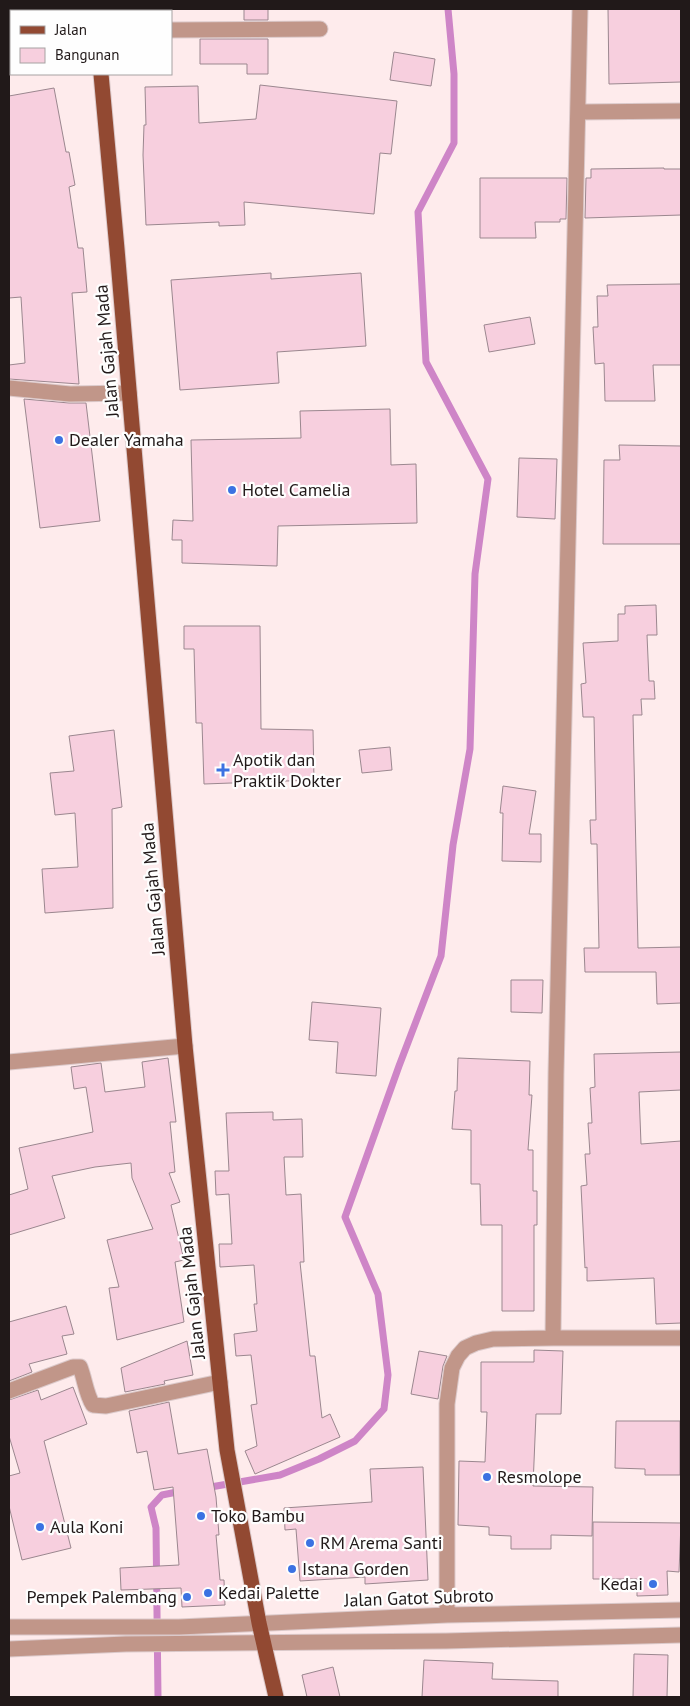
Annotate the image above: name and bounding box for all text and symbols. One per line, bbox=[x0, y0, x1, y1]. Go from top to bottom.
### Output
legend bbox=[10, 10, 172, 75]
text: Jalan bbox=[54, 20, 87, 39]
text: Bangunan bbox=[55, 45, 119, 64]
street label: Jalan Gajah Mada bbox=[89, 284, 124, 419]
place label: Dealer Yamaha bbox=[69, 428, 184, 451]
marker: Dealer Yamaha bbox=[53, 434, 65, 446]
place label: Hotel Camelia bbox=[242, 478, 351, 501]
marker: Hotel Camelia bbox=[226, 484, 238, 496]
place label: Apotik dan Praktik Dokter bbox=[233, 748, 341, 792]
marker: Apotik dan Praktik Dokter bbox=[217, 764, 229, 776]
street label: Jalan Gajah Mada bbox=[135, 822, 170, 957]
street label: Jalan Gajah Mada bbox=[173, 1226, 210, 1361]
place label: Resmolope bbox=[497, 1465, 582, 1488]
marker: Resmolope bbox=[481, 1471, 493, 1483]
place label: Toko Bambu bbox=[211, 1504, 305, 1527]
marker: Toko Bambu bbox=[195, 1510, 207, 1522]
place label: Aula Koni bbox=[50, 1515, 124, 1538]
marker: Aula Koni bbox=[34, 1521, 46, 1533]
place label: RM Arema Santi bbox=[320, 1531, 443, 1554]
marker: RM Arema Santi bbox=[304, 1537, 316, 1549]
place label: Istana Gorden bbox=[302, 1557, 409, 1580]
marker: Istana Gorden bbox=[286, 1563, 298, 1575]
place label: Kedai bbox=[600, 1572, 643, 1595]
marker: Kedai bbox=[647, 1578, 659, 1590]
place label: Kedai Palette bbox=[218, 1581, 319, 1604]
street label: Jalan Gatot Subroto bbox=[343, 1583, 494, 1612]
place label: Pempek Palembang bbox=[27, 1585, 177, 1608]
marker: Kedai Palette bbox=[202, 1587, 214, 1599]
marker: Pempek Palembang bbox=[181, 1591, 193, 1603]

